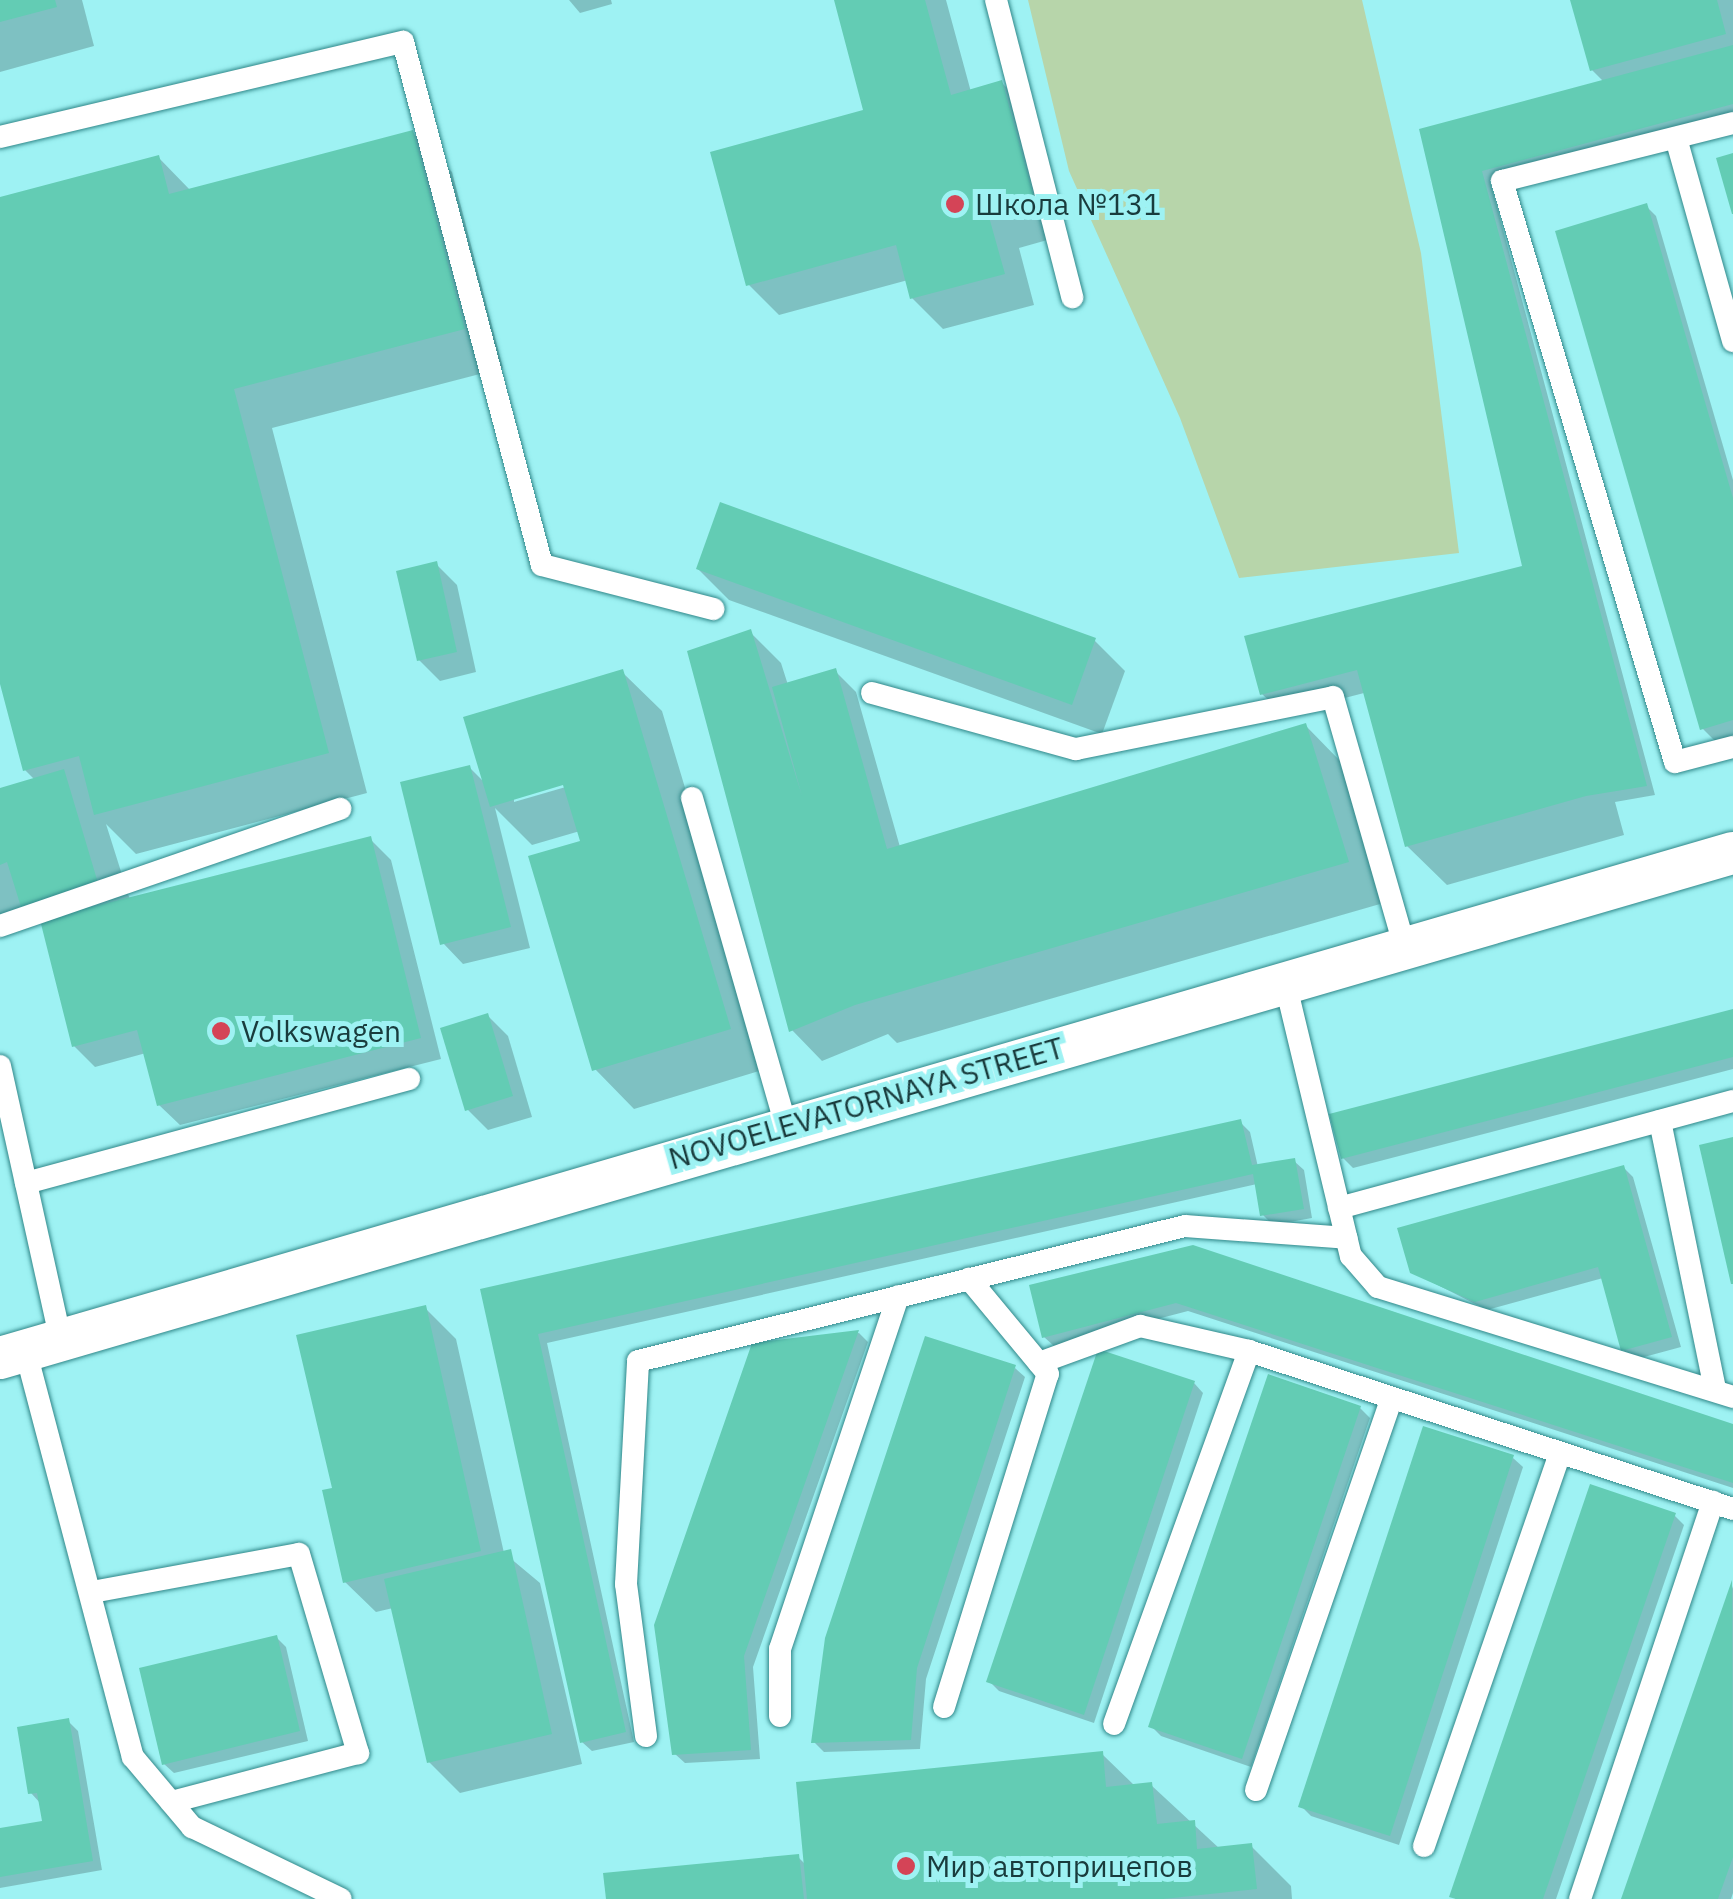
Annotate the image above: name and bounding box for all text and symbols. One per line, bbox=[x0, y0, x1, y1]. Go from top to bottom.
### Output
place label: Школа №131 bbox=[975, 186, 1161, 222]
marker: Школа №131 bbox=[944, 193, 966, 215]
place label: Volkswagen bbox=[241, 1013, 401, 1049]
marker: Volkswagen bbox=[210, 1020, 232, 1042]
street label: NOVOELEVATORNAYA STREET bbox=[664, 1029, 1068, 1177]
place label: Мир автоприцепов bbox=[926, 1848, 1193, 1884]
marker: Мир автоприцепов bbox=[895, 1855, 917, 1877]

